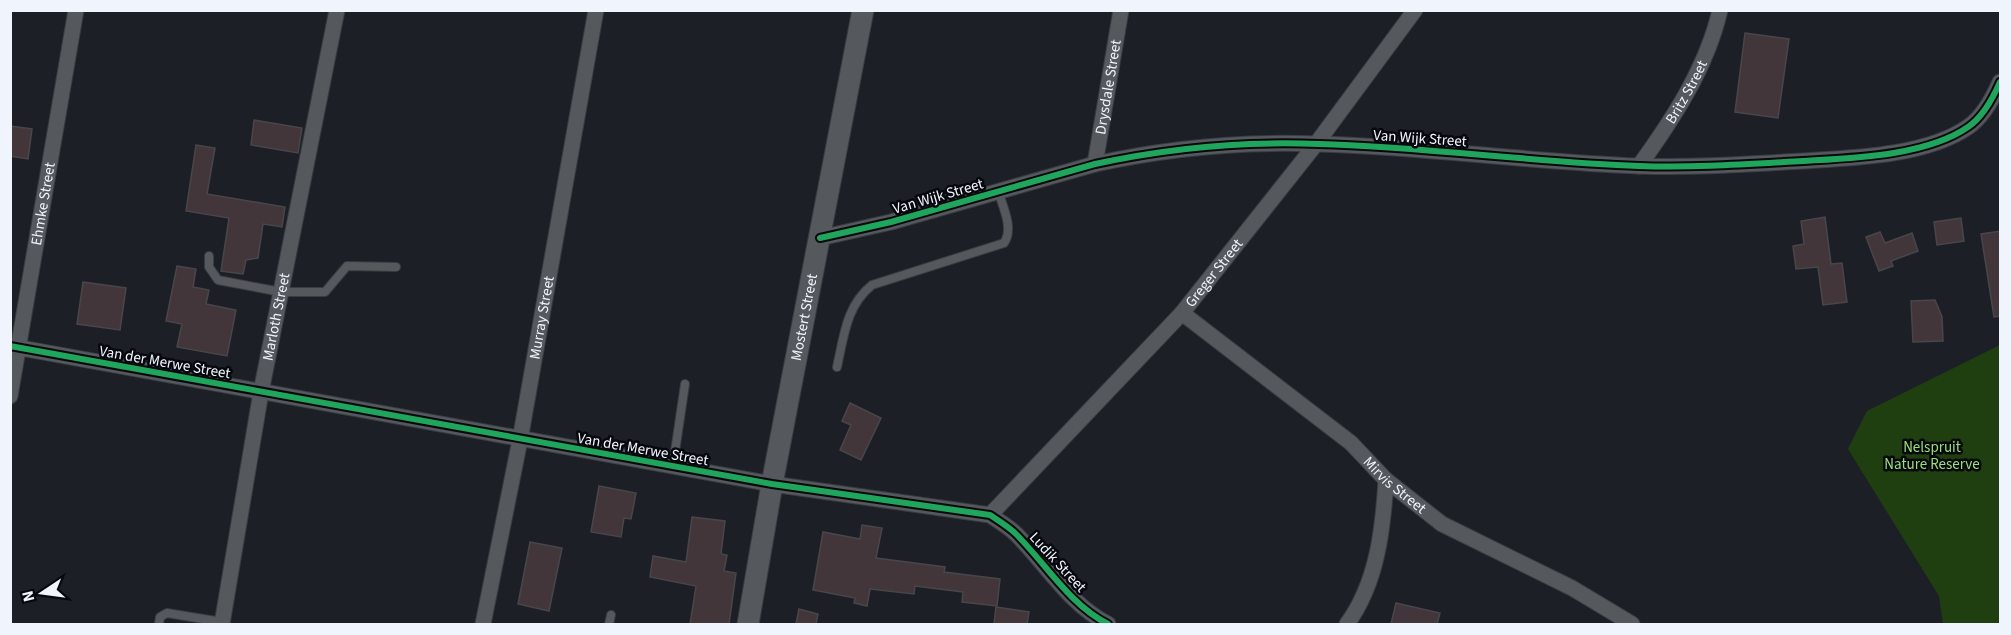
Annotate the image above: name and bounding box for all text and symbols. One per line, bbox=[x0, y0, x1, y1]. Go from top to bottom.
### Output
street label: Drysdale Street bbox=[1090, 38, 1127, 136]
street label: Britz Street bbox=[1661, 57, 1713, 128]
street label: Van Wijk Street bbox=[1373, 125, 1467, 152]
street label: Ehmke Street bbox=[26, 161, 61, 247]
street label: Van Wijk Street bbox=[890, 174, 986, 219]
street label: Greger Street bbox=[1180, 234, 1248, 312]
street label: Marloth Street bbox=[257, 271, 295, 363]
street label: Mostert Street bbox=[786, 272, 823, 363]
street label: Murray Street bbox=[524, 274, 560, 361]
street label: Van der Merwe Street bbox=[98, 341, 232, 384]
street label: Van der Merwe Street bbox=[576, 428, 710, 471]
park label: Nelspruit Nature Reserve bbox=[1884, 437, 1980, 475]
street label: Mirvis Street bbox=[1358, 452, 1431, 519]
street label: Ludik Street bbox=[1024, 528, 1091, 597]
north arrow bbox=[12, 563, 72, 623]
text: N bbox=[16, 588, 40, 604]

